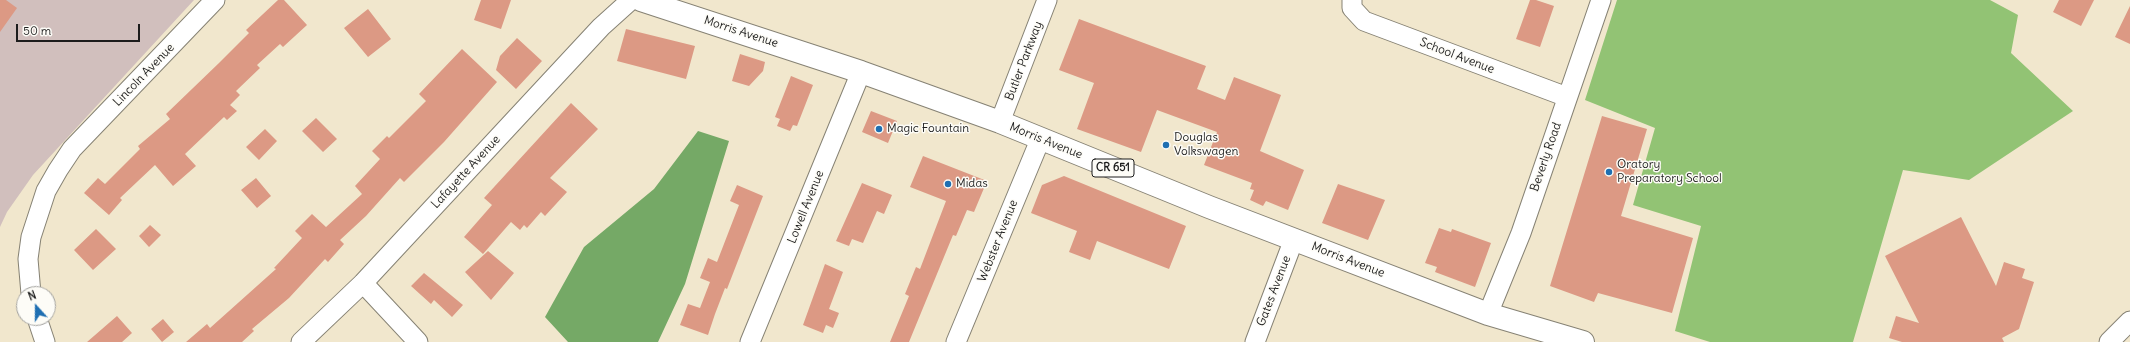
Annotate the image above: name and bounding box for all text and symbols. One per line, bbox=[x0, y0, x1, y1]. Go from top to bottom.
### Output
street label: Morris Avenue bbox=[702, 13, 780, 51]
scale bar bbox=[18, 16, 142, 42]
street label: Butler Parkway bbox=[1002, 19, 1046, 103]
text: 50 m bbox=[23, 23, 51, 38]
street label: School Avenue bbox=[1418, 35, 1496, 77]
street label: Lincoln Avenue bbox=[110, 41, 178, 109]
street label: Morris Avenue bbox=[1007, 120, 1085, 162]
street label: Beverly Road bbox=[1527, 121, 1565, 193]
place label: Magic Fountain bbox=[887, 122, 969, 136]
marker: Magic Fountain bbox=[874, 124, 884, 134]
place label: Douglas Volkswagen bbox=[1174, 131, 1238, 159]
street label: Lafayette Avenue bbox=[428, 132, 504, 212]
marker: Douglas Volkswagen bbox=[1161, 140, 1171, 150]
place label: Oratory Preparatory School bbox=[1617, 158, 1722, 186]
road number: CR 651 bbox=[1092, 159, 1134, 177]
marker: Oratory Preparatory School bbox=[1604, 167, 1614, 177]
street label: Lowell Avenue bbox=[785, 168, 827, 246]
place label: Midas bbox=[956, 177, 988, 191]
marker: Midas bbox=[943, 179, 953, 189]
street label: Webster Avenue bbox=[975, 198, 1021, 284]
street label: Morris Avenue bbox=[1309, 239, 1387, 281]
street label: Gates Avenue bbox=[1254, 254, 1294, 328]
north arrow bbox=[16, 286, 56, 326]
text: N bbox=[26, 288, 38, 304]

